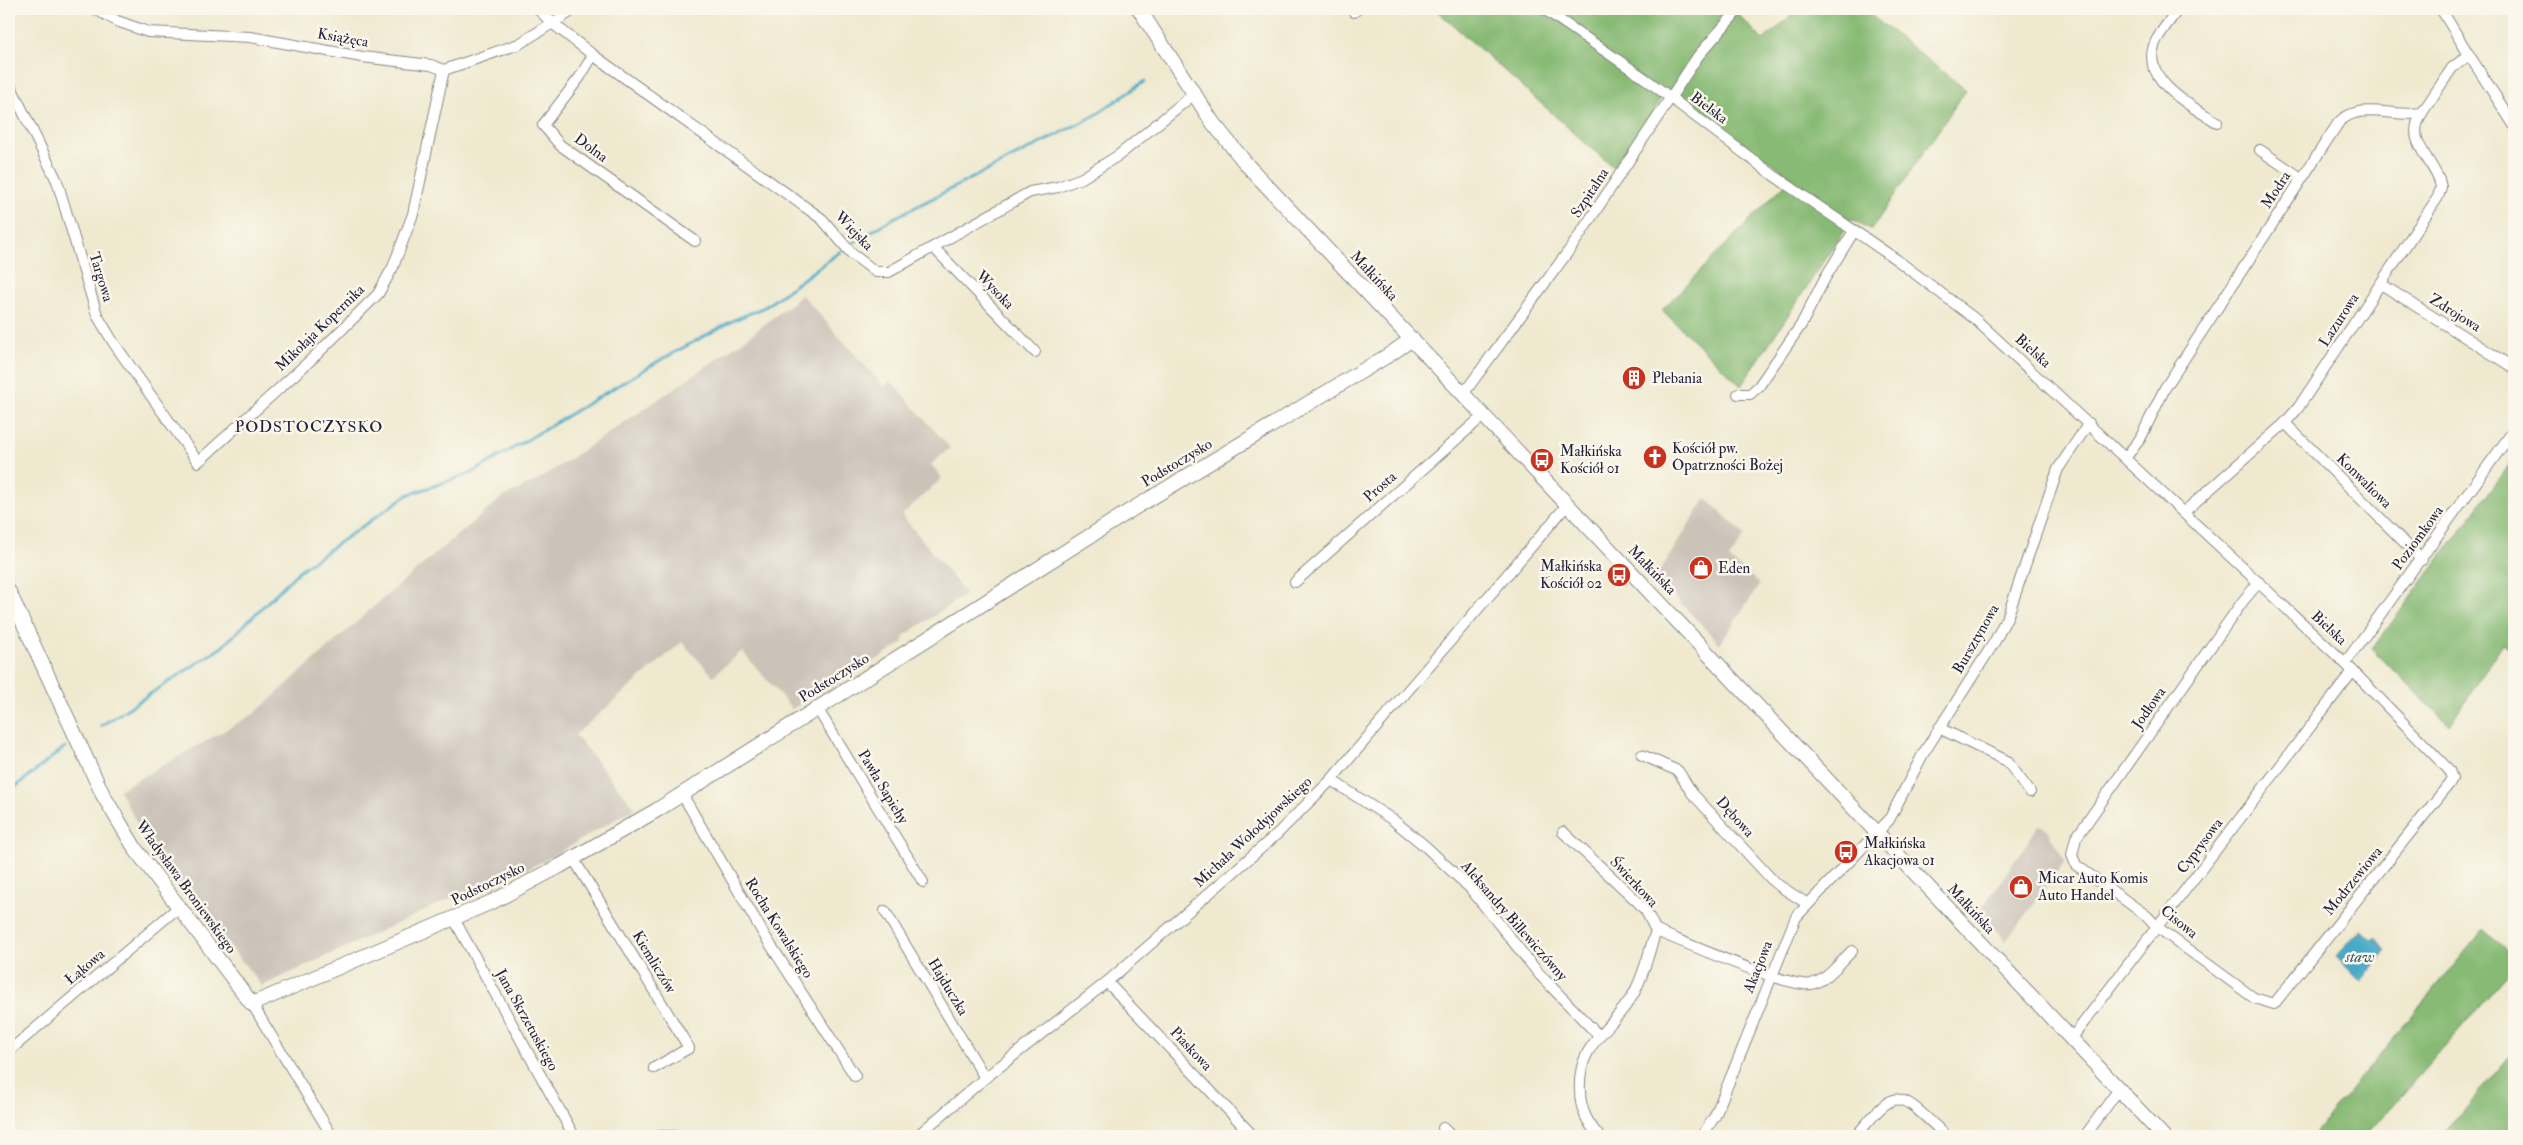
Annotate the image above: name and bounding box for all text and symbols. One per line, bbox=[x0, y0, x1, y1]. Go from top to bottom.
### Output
street label: Książęca bbox=[316, 24, 371, 52]
street label: Bielska bbox=[1686, 88, 1732, 129]
street label: Dolna bbox=[570, 129, 612, 167]
street label: Szpitalna bbox=[1567, 164, 1614, 222]
street label: Modra bbox=[2257, 167, 2295, 212]
street label: Wiejska bbox=[830, 207, 878, 255]
street label: Małkińska bbox=[1346, 247, 1403, 306]
street label: Targowa bbox=[84, 250, 118, 305]
street label: Wysoka bbox=[971, 266, 1019, 314]
street label: Mikołaja Kopernika bbox=[271, 280, 370, 376]
street label: Lazurowa bbox=[2315, 289, 2364, 350]
street label: Zdrojowa bbox=[2426, 290, 2485, 337]
street label: Bielska bbox=[2011, 330, 2056, 373]
building icon: Plebania bbox=[1621, 365, 1647, 391]
place label: Plebania bbox=[1652, 369, 1703, 388]
district label: PODSTOCZYSKO bbox=[235, 417, 383, 437]
street label: Podstoczysko bbox=[1138, 434, 1216, 492]
place label: Kościół pw. Opatrzności Bożej bbox=[1672, 439, 1783, 476]
place label: Małkińska Kościół 01 bbox=[1560, 442, 1623, 478]
church icon: Kościół pw. Opatrzności Bożej bbox=[1642, 444, 1668, 470]
bus stop icon: Małkińska Kościół 01 bbox=[1529, 447, 1555, 473]
street label: Konwaliowa bbox=[2332, 449, 2396, 513]
street label: Prosta bbox=[1360, 467, 1401, 506]
street label: Poziomkowa bbox=[2388, 501, 2448, 574]
street label: Małkińska bbox=[1624, 541, 1681, 599]
shop icon: Eden bbox=[1688, 555, 1714, 581]
place label: Małkińska Kościół 02 bbox=[1540, 557, 1603, 593]
place label: Eden bbox=[1718, 559, 1750, 578]
bus stop icon: Małkińska Kościół 02 bbox=[1606, 562, 1632, 588]
street label: Bursztynowa bbox=[1948, 600, 2004, 677]
street label: Bielska bbox=[2307, 607, 2351, 650]
street label: Podstoczysko bbox=[795, 649, 873, 707]
street label: Jodłowa bbox=[2127, 683, 2171, 734]
street label: Pawła Sapiehy bbox=[853, 746, 913, 828]
street label: Michała Wołodyjowskiego bbox=[1190, 772, 1316, 892]
street label: Dębowa bbox=[1712, 793, 1759, 842]
street label: Cyprysowa bbox=[2173, 814, 2228, 878]
street label: Władysława Broniewskiego bbox=[131, 816, 241, 957]
place label: Małkińska Akacjowa 01 bbox=[1863, 834, 1935, 870]
bus stop icon: Małkińska Akacjowa 01 bbox=[1833, 839, 1859, 865]
street label: Modrzewiowa bbox=[2319, 842, 2387, 919]
street label: Świerkowa bbox=[1606, 852, 1664, 912]
street label: Aleksandry Billewiczówny bbox=[1456, 856, 1572, 985]
street label: Podstoczysko bbox=[448, 858, 528, 910]
place label: Micar Auto Komis Auto Handel bbox=[2037, 869, 2148, 905]
street label: Rocha Kowalskiego bbox=[741, 874, 817, 982]
shop icon: Micar Auto Komis Auto Handel bbox=[2008, 874, 2034, 900]
street label: Małkińska bbox=[1943, 880, 2000, 939]
street label: Cisowa bbox=[2157, 901, 2202, 943]
street label: Kiemliczów bbox=[628, 927, 680, 997]
street label: Akacjowa bbox=[1739, 937, 1777, 997]
street label: Łąkowa bbox=[61, 944, 110, 989]
water label: staw bbox=[2344, 947, 2375, 967]
street label: Hajduczka bbox=[923, 955, 973, 1020]
street label: Jana Skrzetuskiego bbox=[490, 965, 563, 1075]
street label: Piaskowa bbox=[1166, 1023, 1217, 1076]

